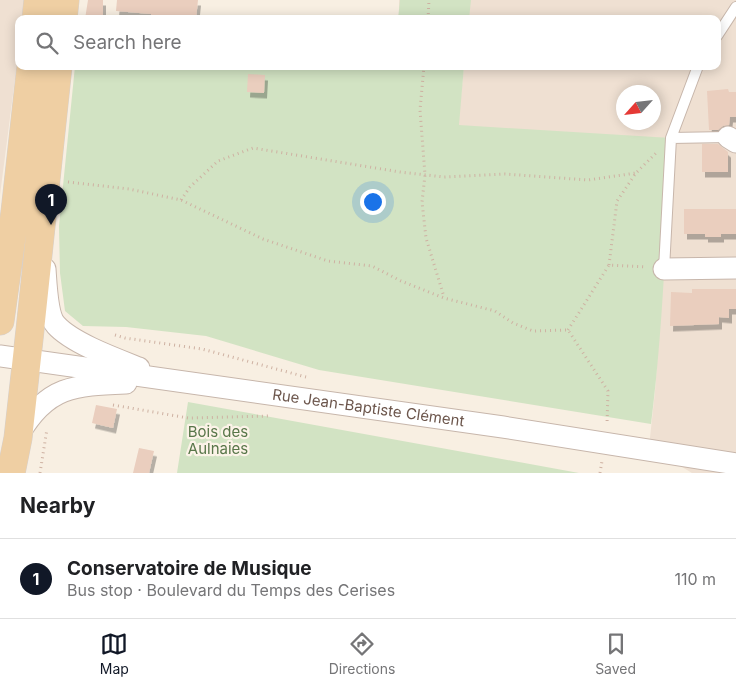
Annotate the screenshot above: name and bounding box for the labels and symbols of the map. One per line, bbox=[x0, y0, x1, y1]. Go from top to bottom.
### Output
north arrow bbox=[616, 85, 661, 130]
pin: 1 bbox=[35, 184, 67, 225]
your location bbox=[360, 189, 386, 215]
street label: Rue Jean-Baptiste Clément bbox=[271, 385, 466, 430]
park label: Bois des Aulnaies bbox=[188, 422, 248, 458]

